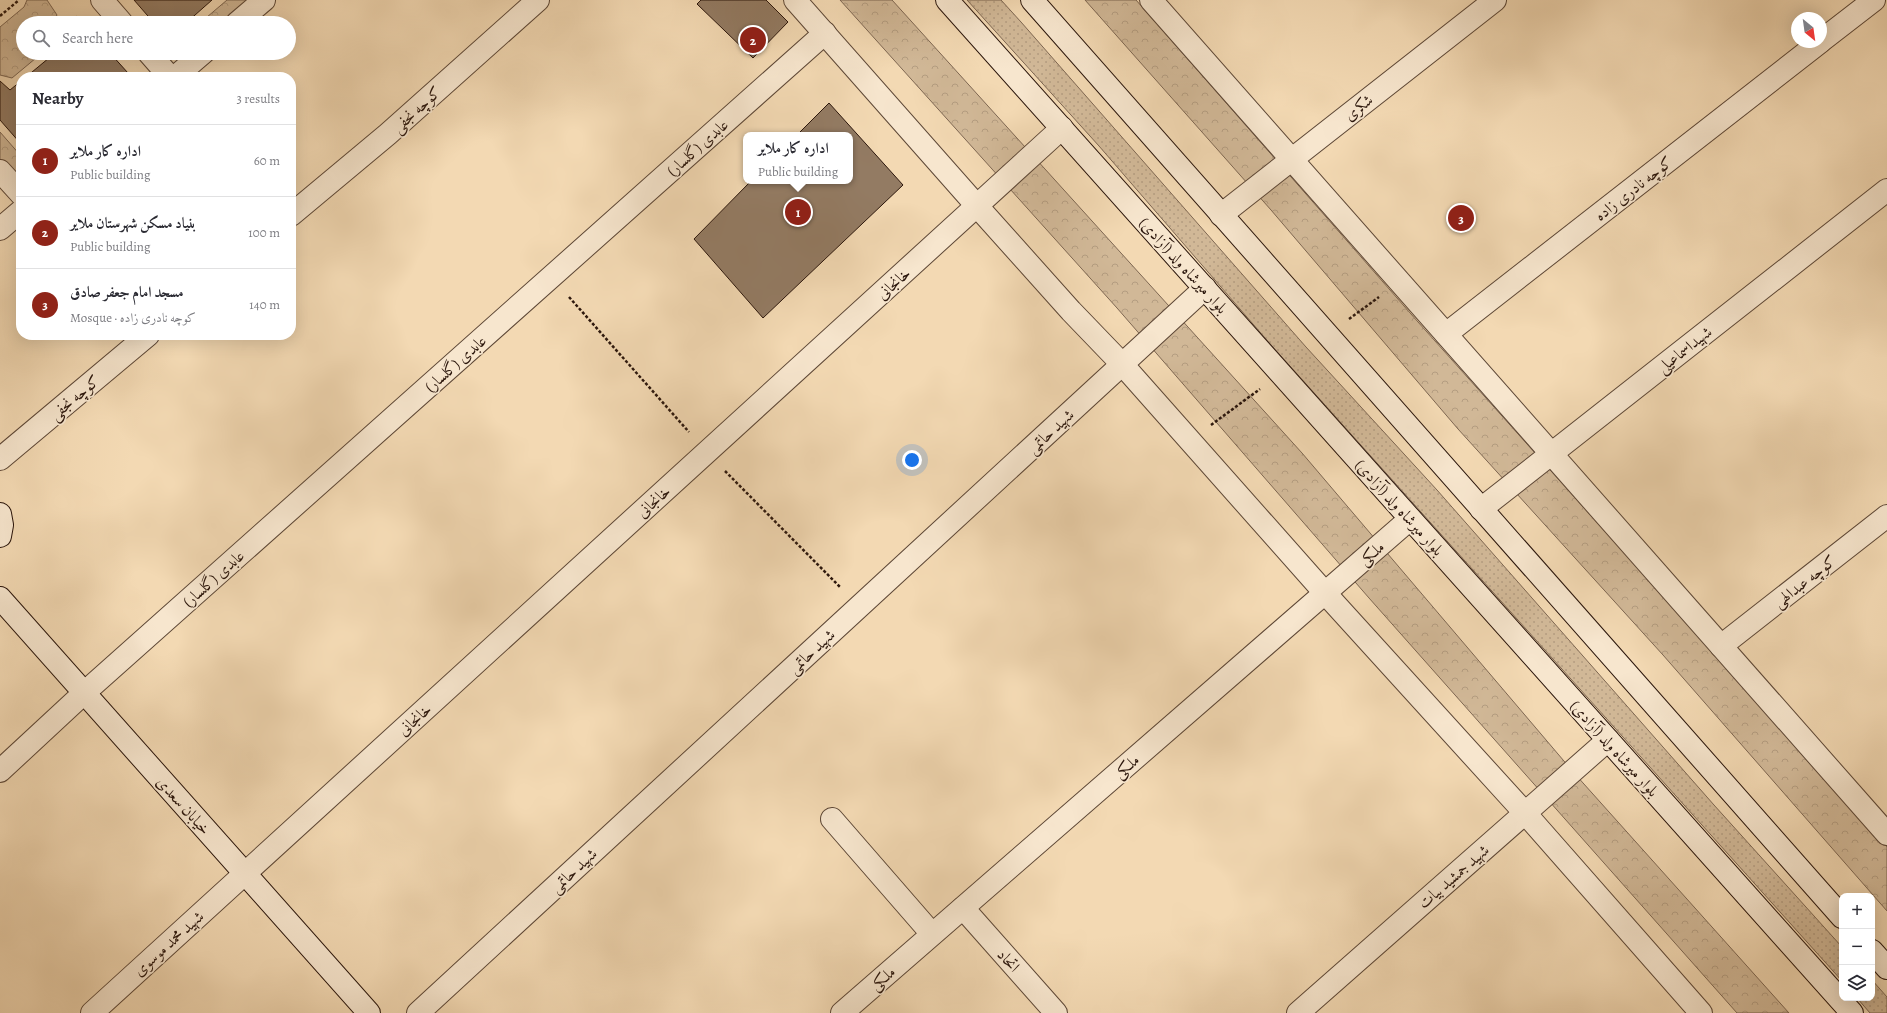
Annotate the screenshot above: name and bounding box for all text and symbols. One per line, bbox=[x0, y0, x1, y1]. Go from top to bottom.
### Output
north arrow bbox=[1791, 12, 1827, 48]
search box bbox=[16, 16, 296, 60]
pin: 2 bbox=[740, 25, 766, 55]
icon: search bbox=[30, 27, 52, 49]
text: Search here bbox=[62, 28, 133, 48]
street label: کوچه نجفی bbox=[387, 82, 446, 138]
text: Nearby bbox=[32, 87, 83, 110]
street label: شکری bbox=[1339, 89, 1378, 126]
text: 3 results bbox=[236, 90, 280, 107]
street label: عابدی (گلسار) bbox=[662, 114, 733, 181]
popup bbox=[743, 132, 853, 184]
text: اداره کار ملایر bbox=[758, 138, 829, 158]
text: اداره کار ملایر bbox=[70, 141, 141, 161]
street label: کوچه نادری زاده bbox=[1590, 151, 1677, 226]
text: 1 bbox=[43, 152, 47, 169]
text: 60 m bbox=[254, 152, 280, 169]
text: Public building bbox=[758, 163, 838, 180]
text: Public building bbox=[70, 166, 150, 183]
pin: 1 bbox=[785, 197, 811, 227]
pin: 3 bbox=[1448, 203, 1474, 233]
text: بنیاد مسکن شهرستان ملایر bbox=[70, 213, 196, 233]
street label: بلوار میرشاه ولد (آزادی) bbox=[1134, 213, 1233, 319]
text: 2 bbox=[42, 224, 48, 241]
text: 100 m bbox=[248, 224, 280, 241]
text: Public building bbox=[70, 238, 150, 255]
street label: خانجانی bbox=[872, 263, 916, 305]
text: مسجد امام جعفر صادق bbox=[70, 282, 184, 302]
text: 3 bbox=[42, 296, 48, 313]
text: 140 m bbox=[249, 296, 280, 313]
text: Mosque · کوچه نادری زاده bbox=[70, 309, 196, 326]
street label: شهیداسماعیلی bbox=[1652, 321, 1717, 378]
street label: عابدی (گلسار) bbox=[420, 330, 491, 397]
street label: کوچه نجفی bbox=[45, 370, 105, 425]
street label: شهید حاتمی bbox=[1022, 404, 1079, 459]
your location bbox=[902, 450, 922, 470]
street label: بلوار میرشاه ولد (آزادی) bbox=[1350, 455, 1449, 561]
street label: خانجانی bbox=[632, 481, 676, 523]
street label: ملکی bbox=[1354, 536, 1389, 571]
street label: عابدی (گلسار) bbox=[178, 545, 249, 612]
street label: کوچه عبدالهی bbox=[1769, 550, 1841, 613]
street label: شهید حاتمی bbox=[783, 624, 840, 679]
street label: بلوار میرشاه ولد (آزادی) bbox=[1565, 696, 1664, 802]
street label: خانجانی bbox=[393, 699, 437, 741]
street label: ملکی bbox=[1109, 749, 1144, 784]
street label: خیابان سعدی bbox=[151, 772, 215, 840]
street label: شهید جمشید بیات bbox=[1413, 840, 1494, 914]
street label: شهید حاتمی bbox=[545, 843, 602, 898]
map controls bbox=[1839, 893, 1875, 1001]
button: + bbox=[1839, 893, 1875, 929]
street label: شهید محمد موسوی bbox=[128, 906, 209, 982]
button: − bbox=[1839, 929, 1875, 965]
street label: اتحاد bbox=[992, 944, 1025, 977]
street label: ملکی bbox=[865, 961, 900, 996]
button: layers bbox=[1839, 965, 1875, 1001]

